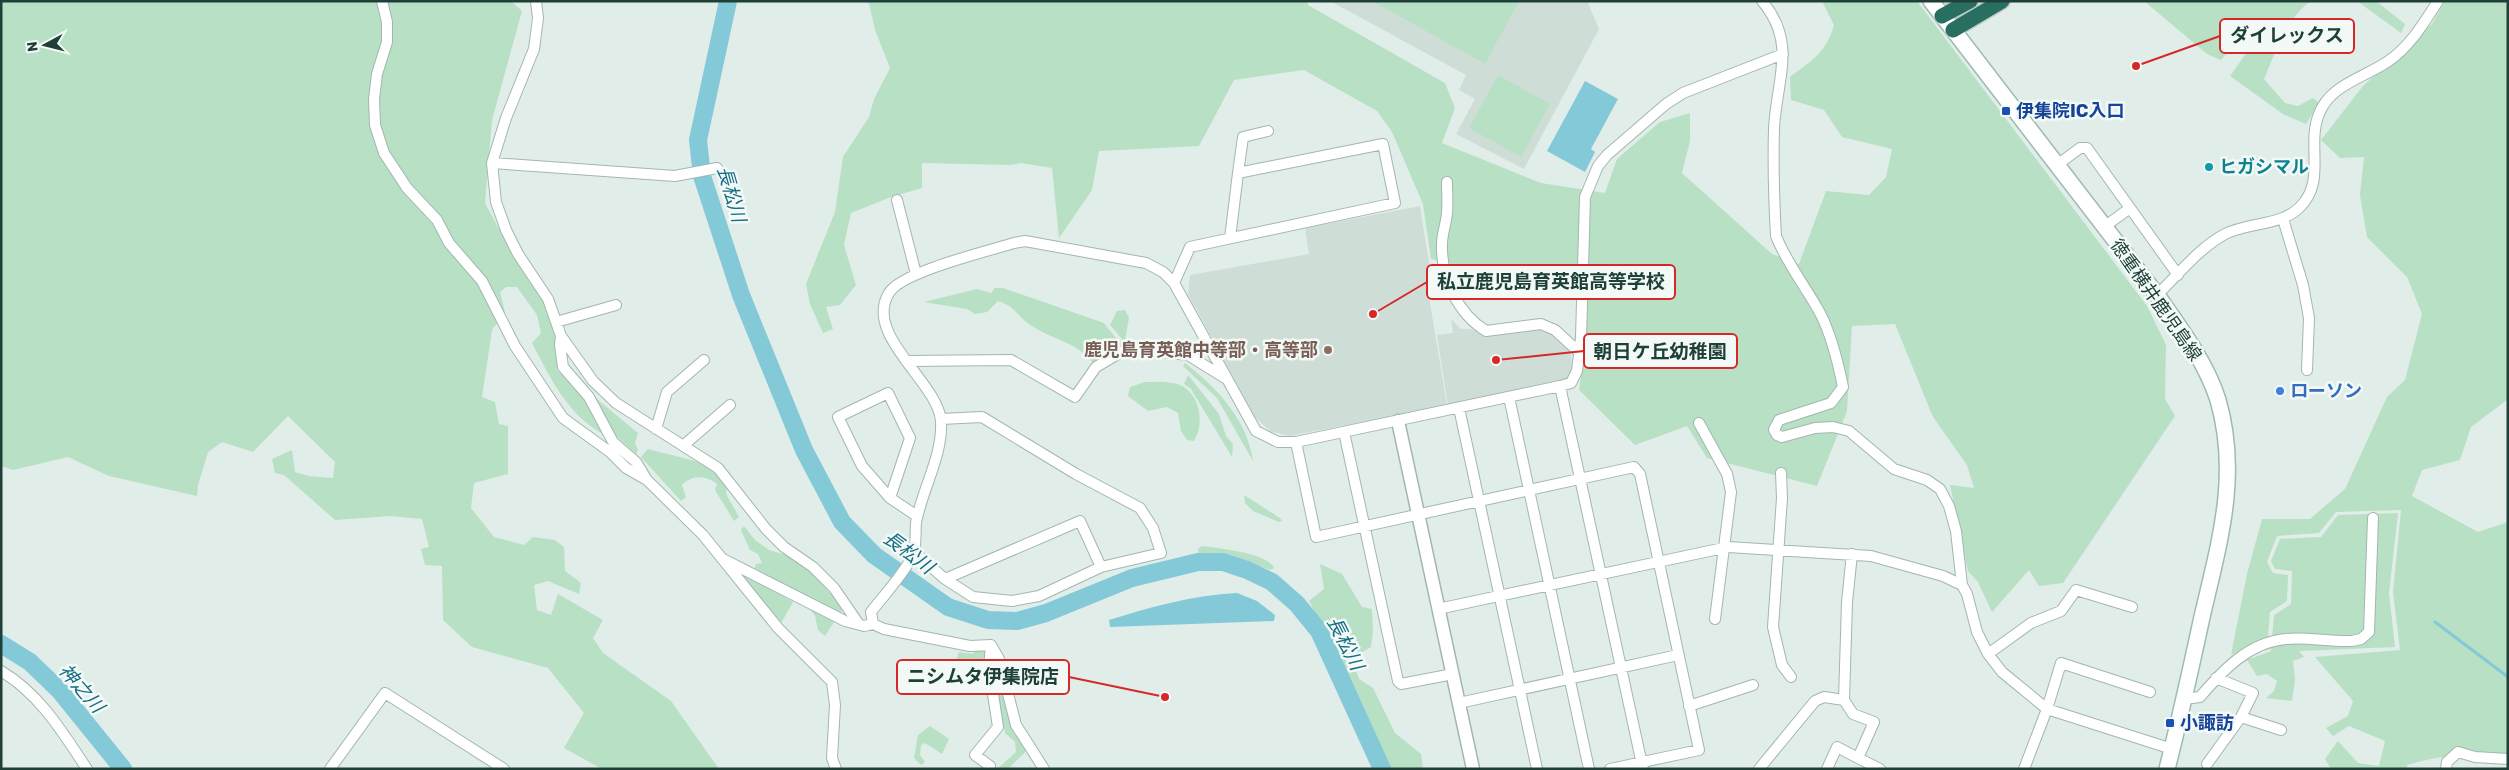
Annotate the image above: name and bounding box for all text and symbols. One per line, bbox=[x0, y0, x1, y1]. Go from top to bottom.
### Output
callout: ダイレックス bbox=[2220, 19, 2354, 53]
north arrow bbox=[20, 20, 70, 70]
text: ダイレックス bbox=[2230, 24, 2344, 47]
text: N bbox=[24, 40, 42, 53]
place label: 伊集院IC入口 bbox=[2016, 100, 2124, 122]
marker: 伊集院IC入口 bbox=[2000, 105, 2012, 117]
place label: ヒガシマル bbox=[2219, 156, 2309, 178]
marker: ヒガシマル bbox=[2203, 161, 2215, 173]
water label: 長松川 bbox=[713, 164, 751, 227]
street label: 徳重横井鹿児島線 bbox=[2106, 235, 2206, 365]
callout: 私立鹿児島育英館高等学校 bbox=[1427, 265, 1675, 299]
text: 私立鹿児島育英館高等学校 bbox=[1437, 270, 1665, 293]
callout: 朝日ケ丘幼稚園 bbox=[1584, 334, 1737, 368]
place label: 鹿児島育英館中等部・高等部 bbox=[1084, 339, 1318, 361]
text: 朝日ケ丘幼稚園 bbox=[1593, 340, 1727, 363]
marker: 鹿児島育英館中等部・高等部 bbox=[1322, 344, 1334, 356]
place label: ローソン bbox=[2290, 380, 2362, 402]
marker: ローソン bbox=[2274, 385, 2286, 397]
water label: 長松川 bbox=[879, 526, 940, 580]
water label: 長松川 bbox=[1322, 613, 1370, 676]
water label: 神之川 bbox=[54, 659, 110, 719]
callout: ニシムタ伊集院店 bbox=[897, 660, 1069, 694]
text: ニシムタ伊集院店 bbox=[907, 665, 1059, 688]
place label: 小諏訪 bbox=[2180, 712, 2234, 734]
marker: 小諏訪 bbox=[2164, 717, 2176, 729]

